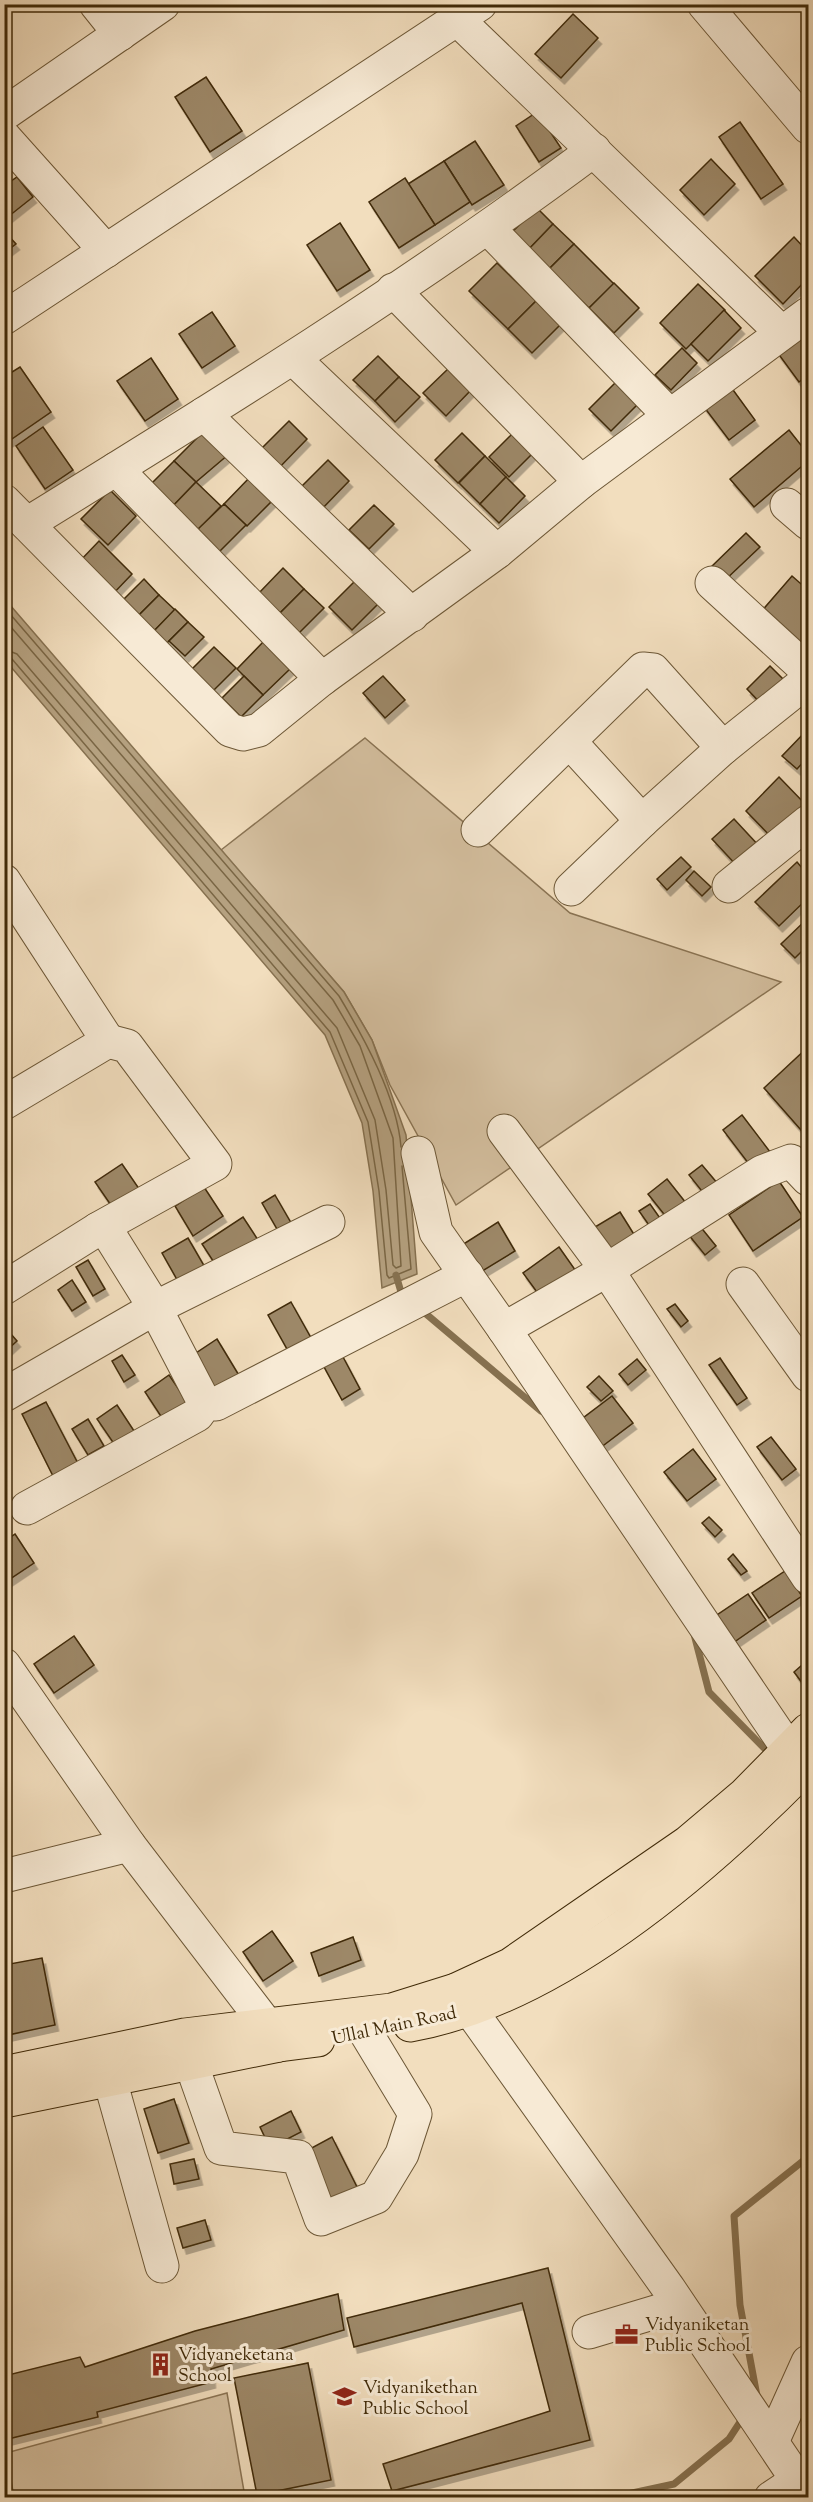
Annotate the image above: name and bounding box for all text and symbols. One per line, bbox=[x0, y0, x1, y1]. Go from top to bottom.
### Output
street label: Ullal Main Road bbox=[330, 2001, 459, 2053]
place label: Vidyaniketan Public School bbox=[645, 2313, 751, 2360]
office icon: Vidyaniketan Public School bbox=[614, 2321, 640, 2347]
place label: Vidyaneketana School bbox=[178, 2343, 294, 2390]
building icon: Vidyaneketana School bbox=[147, 2351, 173, 2377]
place label: Vidyanikethan Public School bbox=[363, 2376, 478, 2423]
school or university icon: Vidyanikethan Public School bbox=[332, 2384, 358, 2410]

